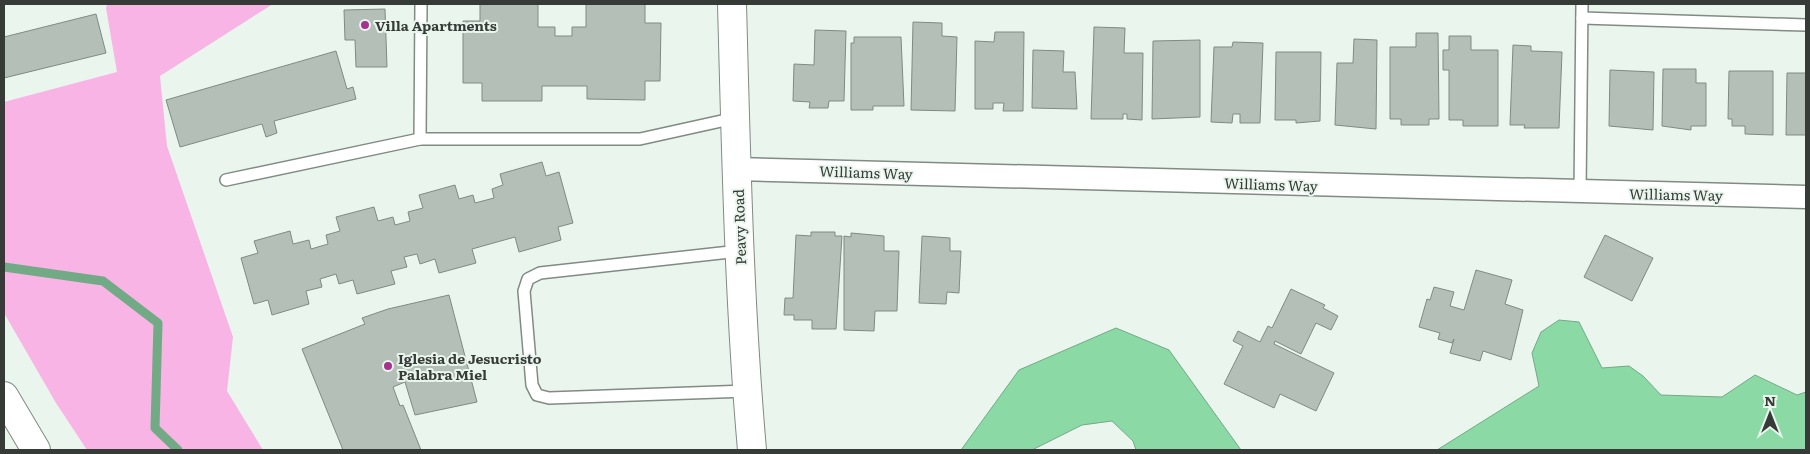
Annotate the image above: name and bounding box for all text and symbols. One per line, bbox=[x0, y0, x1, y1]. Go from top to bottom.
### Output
place label: Villa Apartments bbox=[375, 15, 497, 35]
marker: Villa Apartments bbox=[359, 19, 371, 31]
street label: Williams Way bbox=[819, 160, 914, 184]
street label: Williams Way bbox=[1224, 172, 1319, 196]
street label: Williams Way bbox=[1629, 183, 1724, 205]
street label: Peavy Road bbox=[728, 188, 750, 265]
place label: Iglesia de Jesucristo Palabra Miel bbox=[398, 348, 542, 384]
marker: Iglesia de Jesucristo Palabra Miel bbox=[382, 360, 394, 372]
north arrow bbox=[1745, 389, 1795, 439]
text: N bbox=[1764, 390, 1776, 410]

